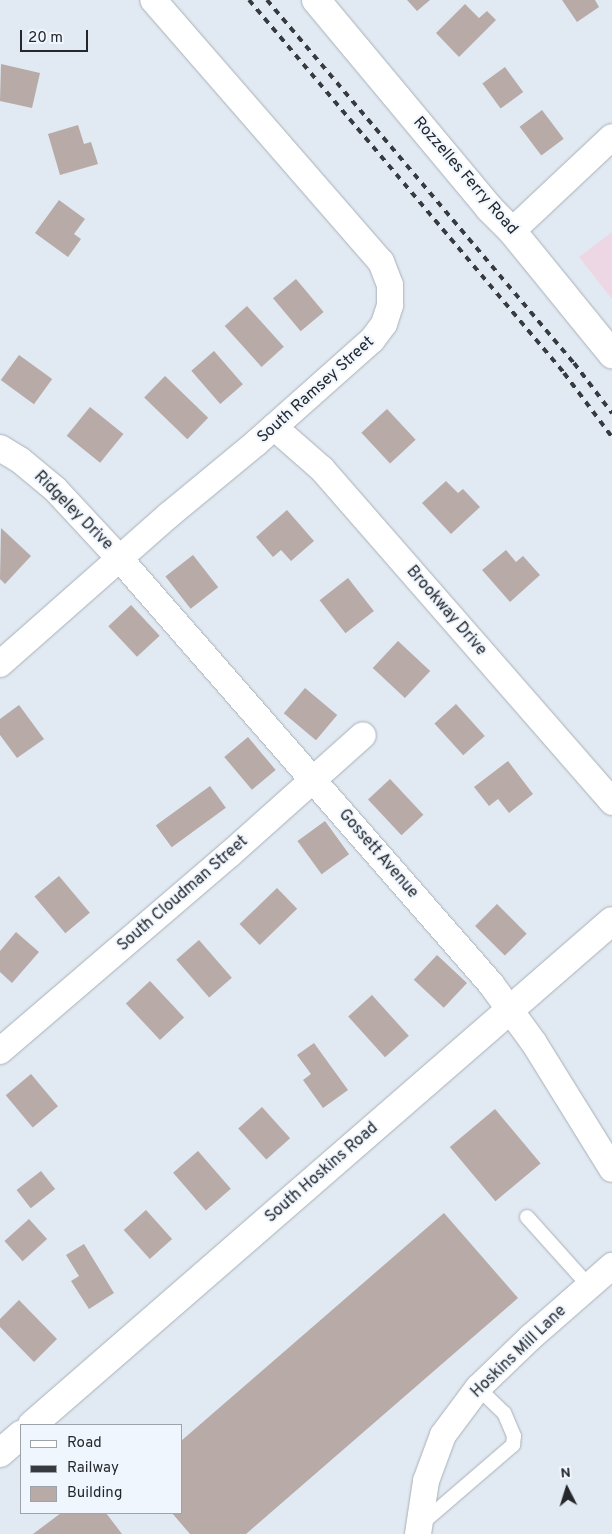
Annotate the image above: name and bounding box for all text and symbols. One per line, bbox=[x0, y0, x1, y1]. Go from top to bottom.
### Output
scale bar bbox=[22, 20, 90, 52]
text: 20 m bbox=[28, 29, 63, 48]
street label: Rozzelles Ferry Road bbox=[409, 113, 521, 239]
street label: South Ramsey Street bbox=[254, 333, 378, 447]
street label: Ridgeley Drive bbox=[29, 467, 117, 555]
street label: Brookway Drive bbox=[402, 562, 490, 660]
street label: Gossett Avenue bbox=[334, 805, 422, 903]
street label: South Cloudman Street bbox=[114, 832, 252, 956]
street label: South Hoskins Road bbox=[262, 1119, 382, 1227]
street label: Hoskins Mill Lane bbox=[467, 1302, 571, 1402]
legend bbox=[20, 1424, 182, 1514]
text: Road bbox=[67, 1434, 102, 1453]
text: Railway bbox=[67, 1459, 119, 1478]
north arrow bbox=[542, 1464, 592, 1514]
text: N bbox=[560, 1465, 571, 1482]
text: Building bbox=[67, 1484, 122, 1503]

